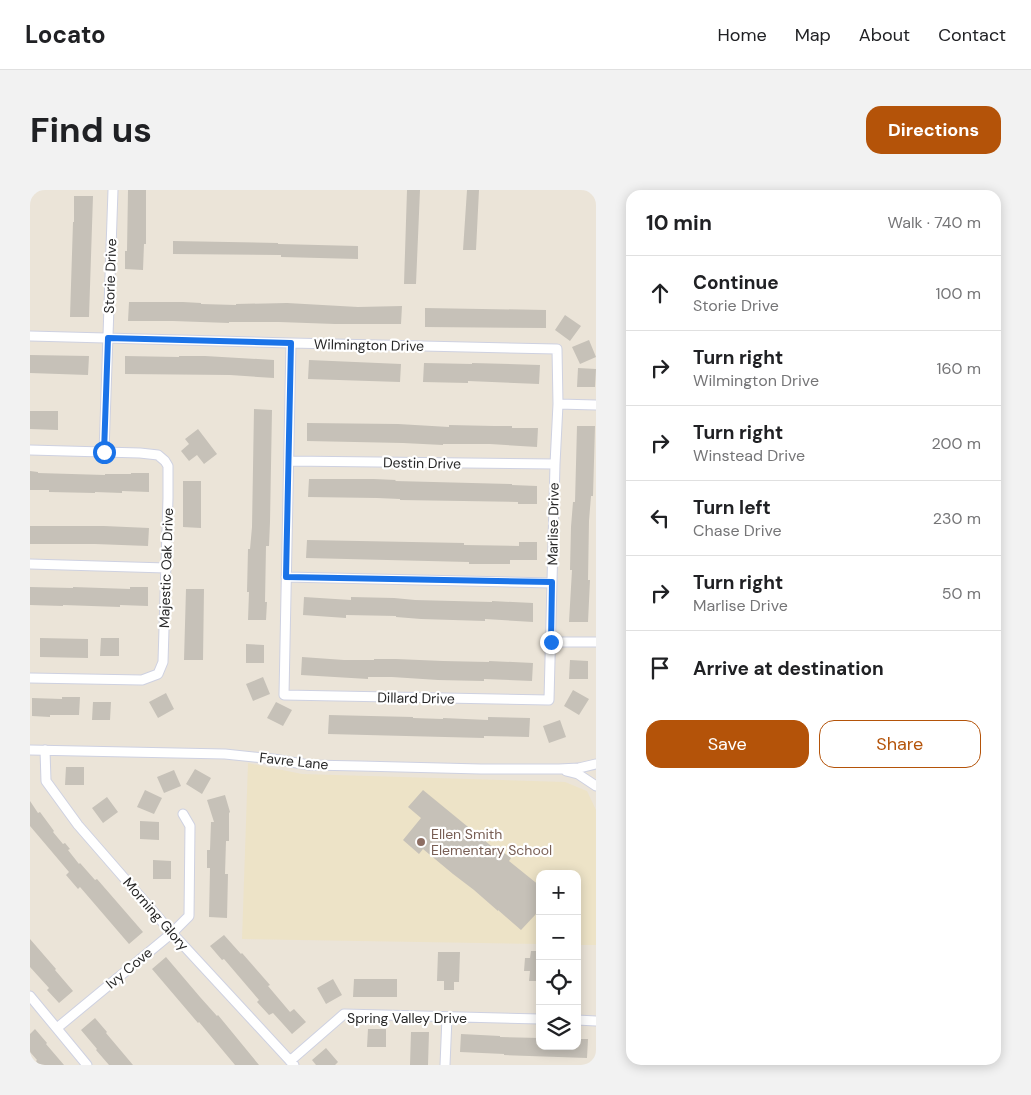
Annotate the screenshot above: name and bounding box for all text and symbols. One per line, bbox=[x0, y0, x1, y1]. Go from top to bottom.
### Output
text: Locato bbox=[25, 19, 106, 50]
text: Home bbox=[717, 23, 767, 47]
text: Map bbox=[795, 23, 831, 47]
text: About bbox=[859, 23, 910, 47]
text: Contact bbox=[938, 23, 1006, 47]
button: Directions bbox=[866, 106, 1001, 154]
text: Find us bbox=[30, 107, 152, 153]
text: 10 min bbox=[646, 209, 712, 237]
text: Walk · 740 m bbox=[888, 212, 981, 233]
street label: Storie Drive bbox=[100, 238, 120, 314]
text: Continue bbox=[693, 270, 779, 295]
icon: ahead bbox=[646, 279, 674, 307]
text: 100 m bbox=[936, 283, 981, 304]
text: Storie Drive bbox=[693, 295, 779, 316]
street label: Wilmington Drive bbox=[314, 335, 424, 355]
text: Turn right bbox=[693, 345, 783, 370]
icon: right bbox=[646, 354, 674, 382]
text: 160 m bbox=[937, 358, 981, 379]
text: Wilmington Drive bbox=[693, 370, 819, 391]
text: Turn right bbox=[693, 420, 783, 445]
icon: right bbox=[646, 429, 674, 457]
text: 200 m bbox=[932, 433, 981, 454]
route start bbox=[93, 441, 116, 464]
text: Winstead Drive bbox=[693, 445, 805, 466]
street label: Destin Drive bbox=[383, 453, 461, 473]
street label: Marlise Drive bbox=[543, 482, 563, 566]
text: Turn left bbox=[693, 495, 771, 520]
icon: left bbox=[646, 504, 674, 532]
street label: Majestic Oak Drive bbox=[155, 507, 177, 628]
text: 230 m bbox=[933, 508, 981, 529]
text: Chase Drive bbox=[693, 520, 782, 541]
text: Turn right bbox=[693, 570, 783, 595]
icon: right bbox=[646, 579, 674, 607]
text: 50 m bbox=[942, 583, 981, 604]
text: Marlise Drive bbox=[693, 595, 788, 616]
route end bbox=[540, 631, 563, 654]
icon: arrive bbox=[646, 654, 674, 682]
text: Arrive at destination bbox=[693, 656, 884, 681]
street label: Dillard Drive bbox=[377, 688, 455, 708]
button: Save bbox=[646, 720, 809, 768]
button: Share bbox=[819, 720, 981, 768]
street label: Favre Lane bbox=[259, 748, 329, 774]
place label: Ellen Smith Elementary School bbox=[431, 825, 552, 859]
marker: Ellen Smith Elementary School bbox=[415, 836, 427, 848]
map controls bbox=[536, 870, 581, 1050]
button: + bbox=[536, 870, 581, 915]
street label: Morning Glory bbox=[119, 874, 193, 954]
button: − bbox=[536, 915, 581, 960]
street label: Ivy Cove bbox=[102, 943, 156, 993]
button: locate bbox=[536, 960, 581, 1005]
button: layers bbox=[536, 1005, 581, 1050]
street label: Spring Valley Drive bbox=[347, 1009, 467, 1027]

